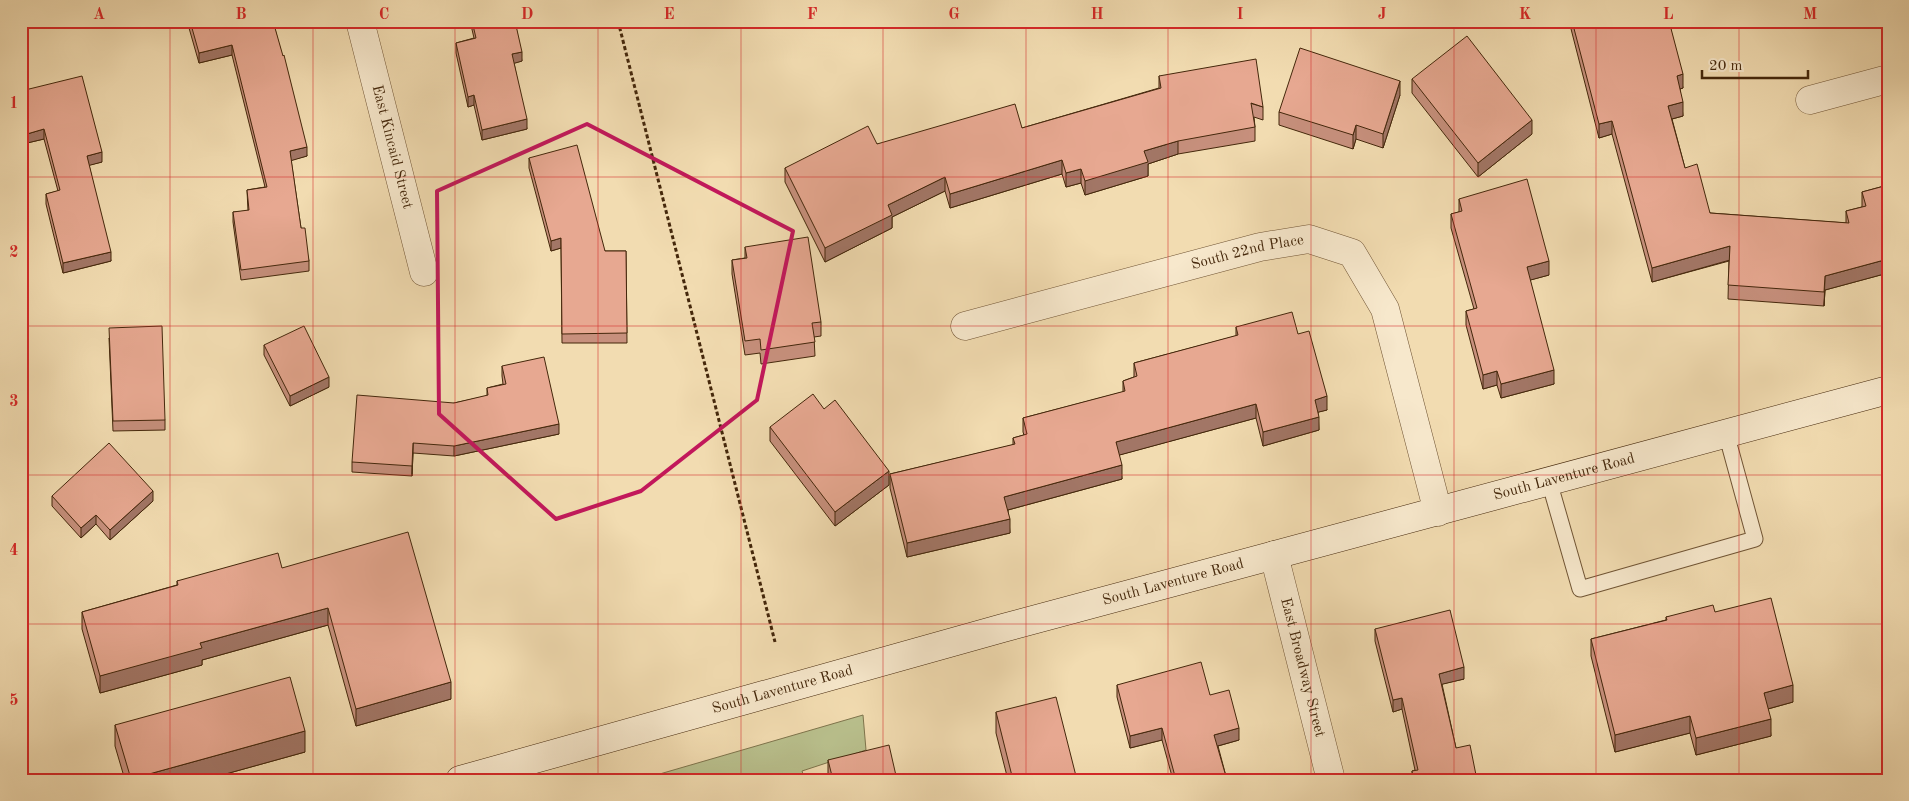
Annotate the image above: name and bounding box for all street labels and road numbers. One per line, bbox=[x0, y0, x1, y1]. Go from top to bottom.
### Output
street label: East Kincaid Street bbox=[369, 84, 415, 210]
street label: South 22nd Place bbox=[1190, 232, 1305, 273]
street label: South Laventure Road bbox=[1492, 451, 1637, 503]
street label: South Laventure Road bbox=[1101, 556, 1246, 608]
street label: East Broadway Street bbox=[1278, 596, 1327, 739]
street label: South Laventure Road bbox=[710, 663, 855, 717]

